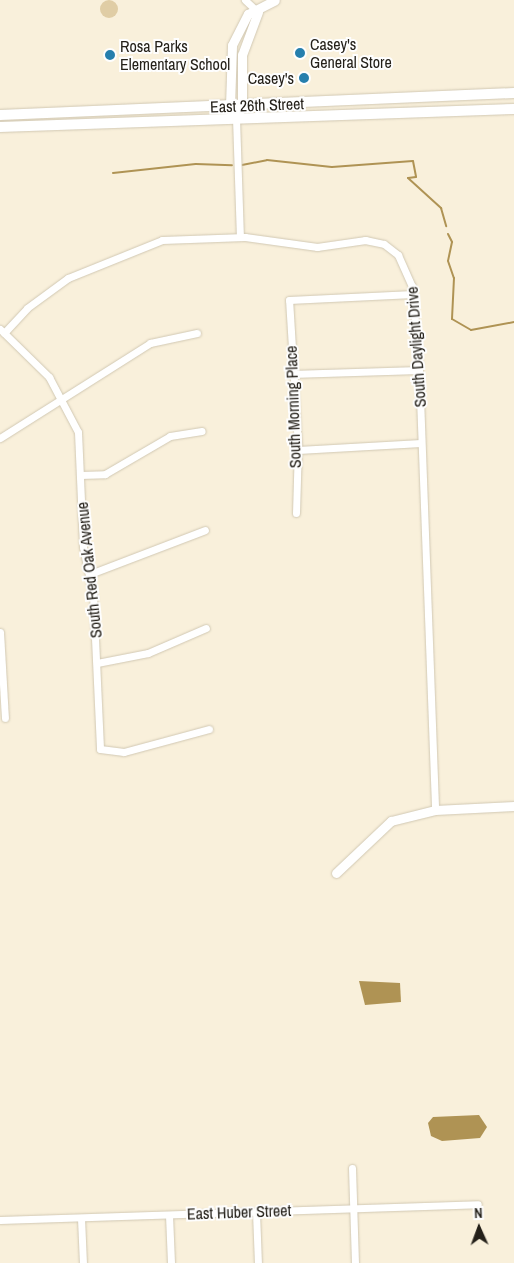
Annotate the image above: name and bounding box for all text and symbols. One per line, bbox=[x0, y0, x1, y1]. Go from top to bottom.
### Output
place label: Casey's General Store bbox=[310, 34, 392, 72]
place label: Rosa Parks Elementary School bbox=[120, 36, 230, 74]
marker: Casey's General Store bbox=[294, 47, 306, 59]
marker: Rosa Parks Elementary School bbox=[104, 49, 116, 61]
place label: Casey's bbox=[248, 68, 294, 88]
marker: Casey's bbox=[298, 72, 310, 84]
street label: East 26th Street bbox=[210, 94, 304, 116]
street label: South Daylight Drive bbox=[402, 286, 430, 408]
street label: South Morning Place bbox=[281, 345, 305, 469]
street label: South Red Oak Avenue bbox=[72, 501, 106, 639]
street label: East Huber Street bbox=[187, 1201, 291, 1223]
north arrow bbox=[454, 1203, 504, 1253]
text: N bbox=[474, 1204, 483, 1222]

